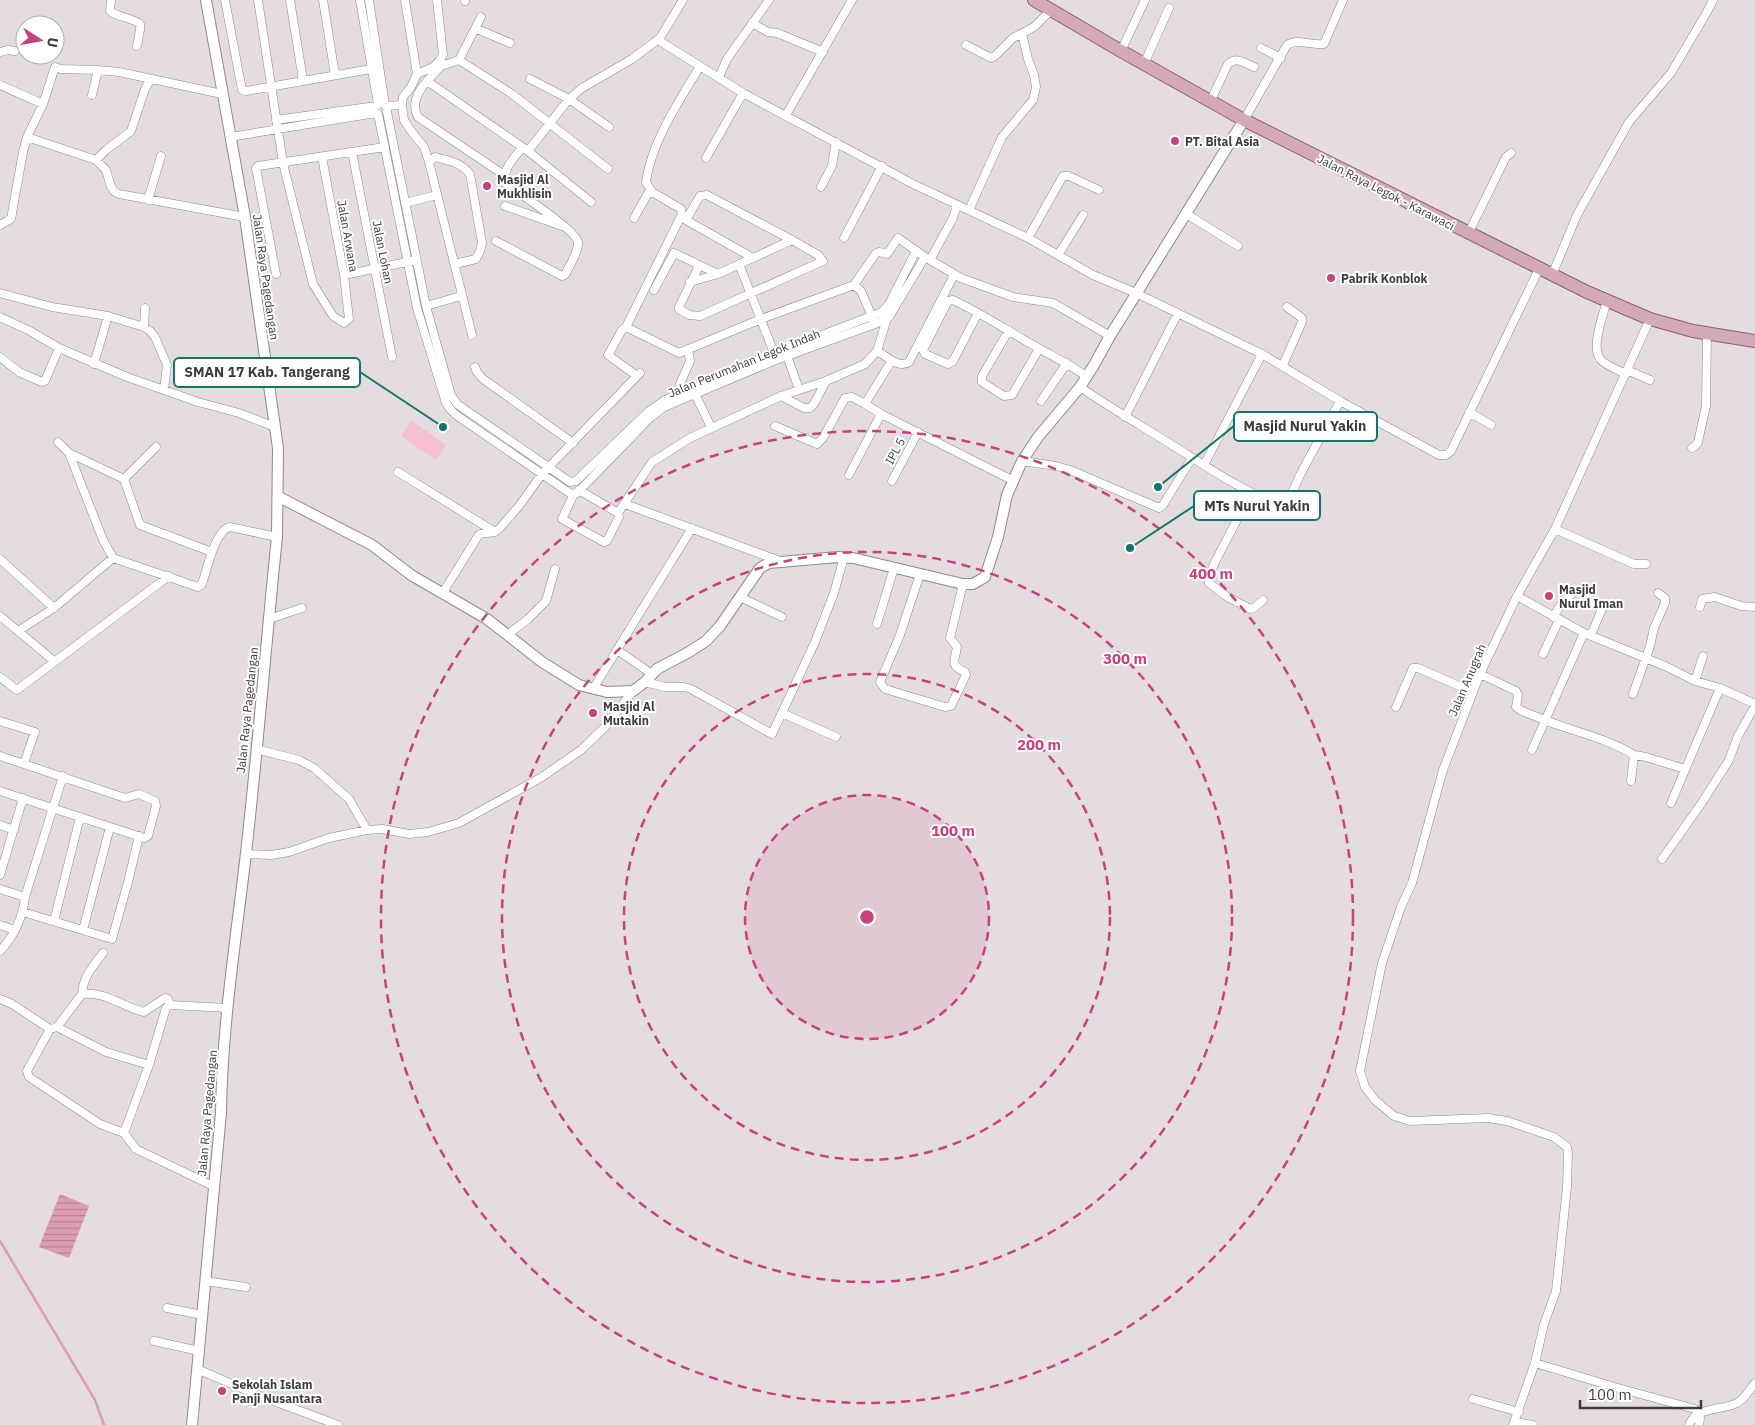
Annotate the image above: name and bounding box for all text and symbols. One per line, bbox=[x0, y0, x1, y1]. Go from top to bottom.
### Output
north arrow bbox=[15, 15, 65, 65]
text: U bbox=[43, 36, 63, 49]
place label: PT. Bital Asia bbox=[1185, 134, 1260, 149]
marker: PT. Bital Asia bbox=[1169, 135, 1181, 147]
street label: Jalan Raya Legok - Karawaci bbox=[1315, 151, 1457, 233]
place label: Masjid Al Mukhlisin bbox=[497, 172, 552, 201]
marker: Masjid Al Mukhlisin bbox=[481, 180, 493, 192]
street label: Jalan Arwana bbox=[334, 199, 362, 274]
street label: Jalan Raya Pagedangan bbox=[250, 213, 282, 341]
street label: Jalan Lohan bbox=[369, 219, 397, 285]
place label: Pabrik Konblok bbox=[1341, 271, 1428, 286]
marker: Pabrik Konblok bbox=[1325, 272, 1337, 284]
street label: Jalan Perumahan Legok Indah bbox=[666, 326, 822, 400]
callout: SMAN 17 Kab. Tangerang bbox=[174, 358, 360, 387]
text: SMAN 17 Kab. Tangerang bbox=[184, 363, 350, 381]
callout: Masjid Nurul Yakin bbox=[1234, 412, 1377, 441]
text: Masjid Nurul Yakin bbox=[1244, 417, 1366, 435]
street label: IPL 5 bbox=[882, 435, 908, 467]
callout: MTs Nurul Yakin bbox=[1194, 491, 1320, 520]
text: MTs Nurul Yakin bbox=[1204, 497, 1310, 515]
text: 400 m bbox=[1189, 564, 1233, 583]
place label: Masjid Nurul Iman bbox=[1559, 582, 1623, 611]
marker: Masjid Nurul Iman bbox=[1543, 590, 1555, 602]
street label: Jalan Anugrah bbox=[1445, 642, 1489, 718]
street label: Jalan Raya Pagedangan bbox=[233, 646, 261, 774]
text: 300 m bbox=[1103, 649, 1147, 668]
place label: Masjid Al Mutakin bbox=[603, 699, 655, 728]
marker: Masjid Al Mutakin bbox=[587, 707, 599, 719]
text: 200 m bbox=[1017, 735, 1061, 754]
text: 100 m bbox=[931, 821, 975, 840]
centre of rings bbox=[858, 908, 876, 926]
street label: Jalan Raya Pagedangan bbox=[194, 1049, 220, 1177]
place label: Sekolah Islam Panji Nusantara bbox=[232, 1377, 322, 1406]
scale bar bbox=[1580, 1378, 1701, 1410]
marker: Sekolah Islam Panji Nusantara bbox=[216, 1385, 228, 1397]
text: 100 m bbox=[1588, 1385, 1632, 1404]

